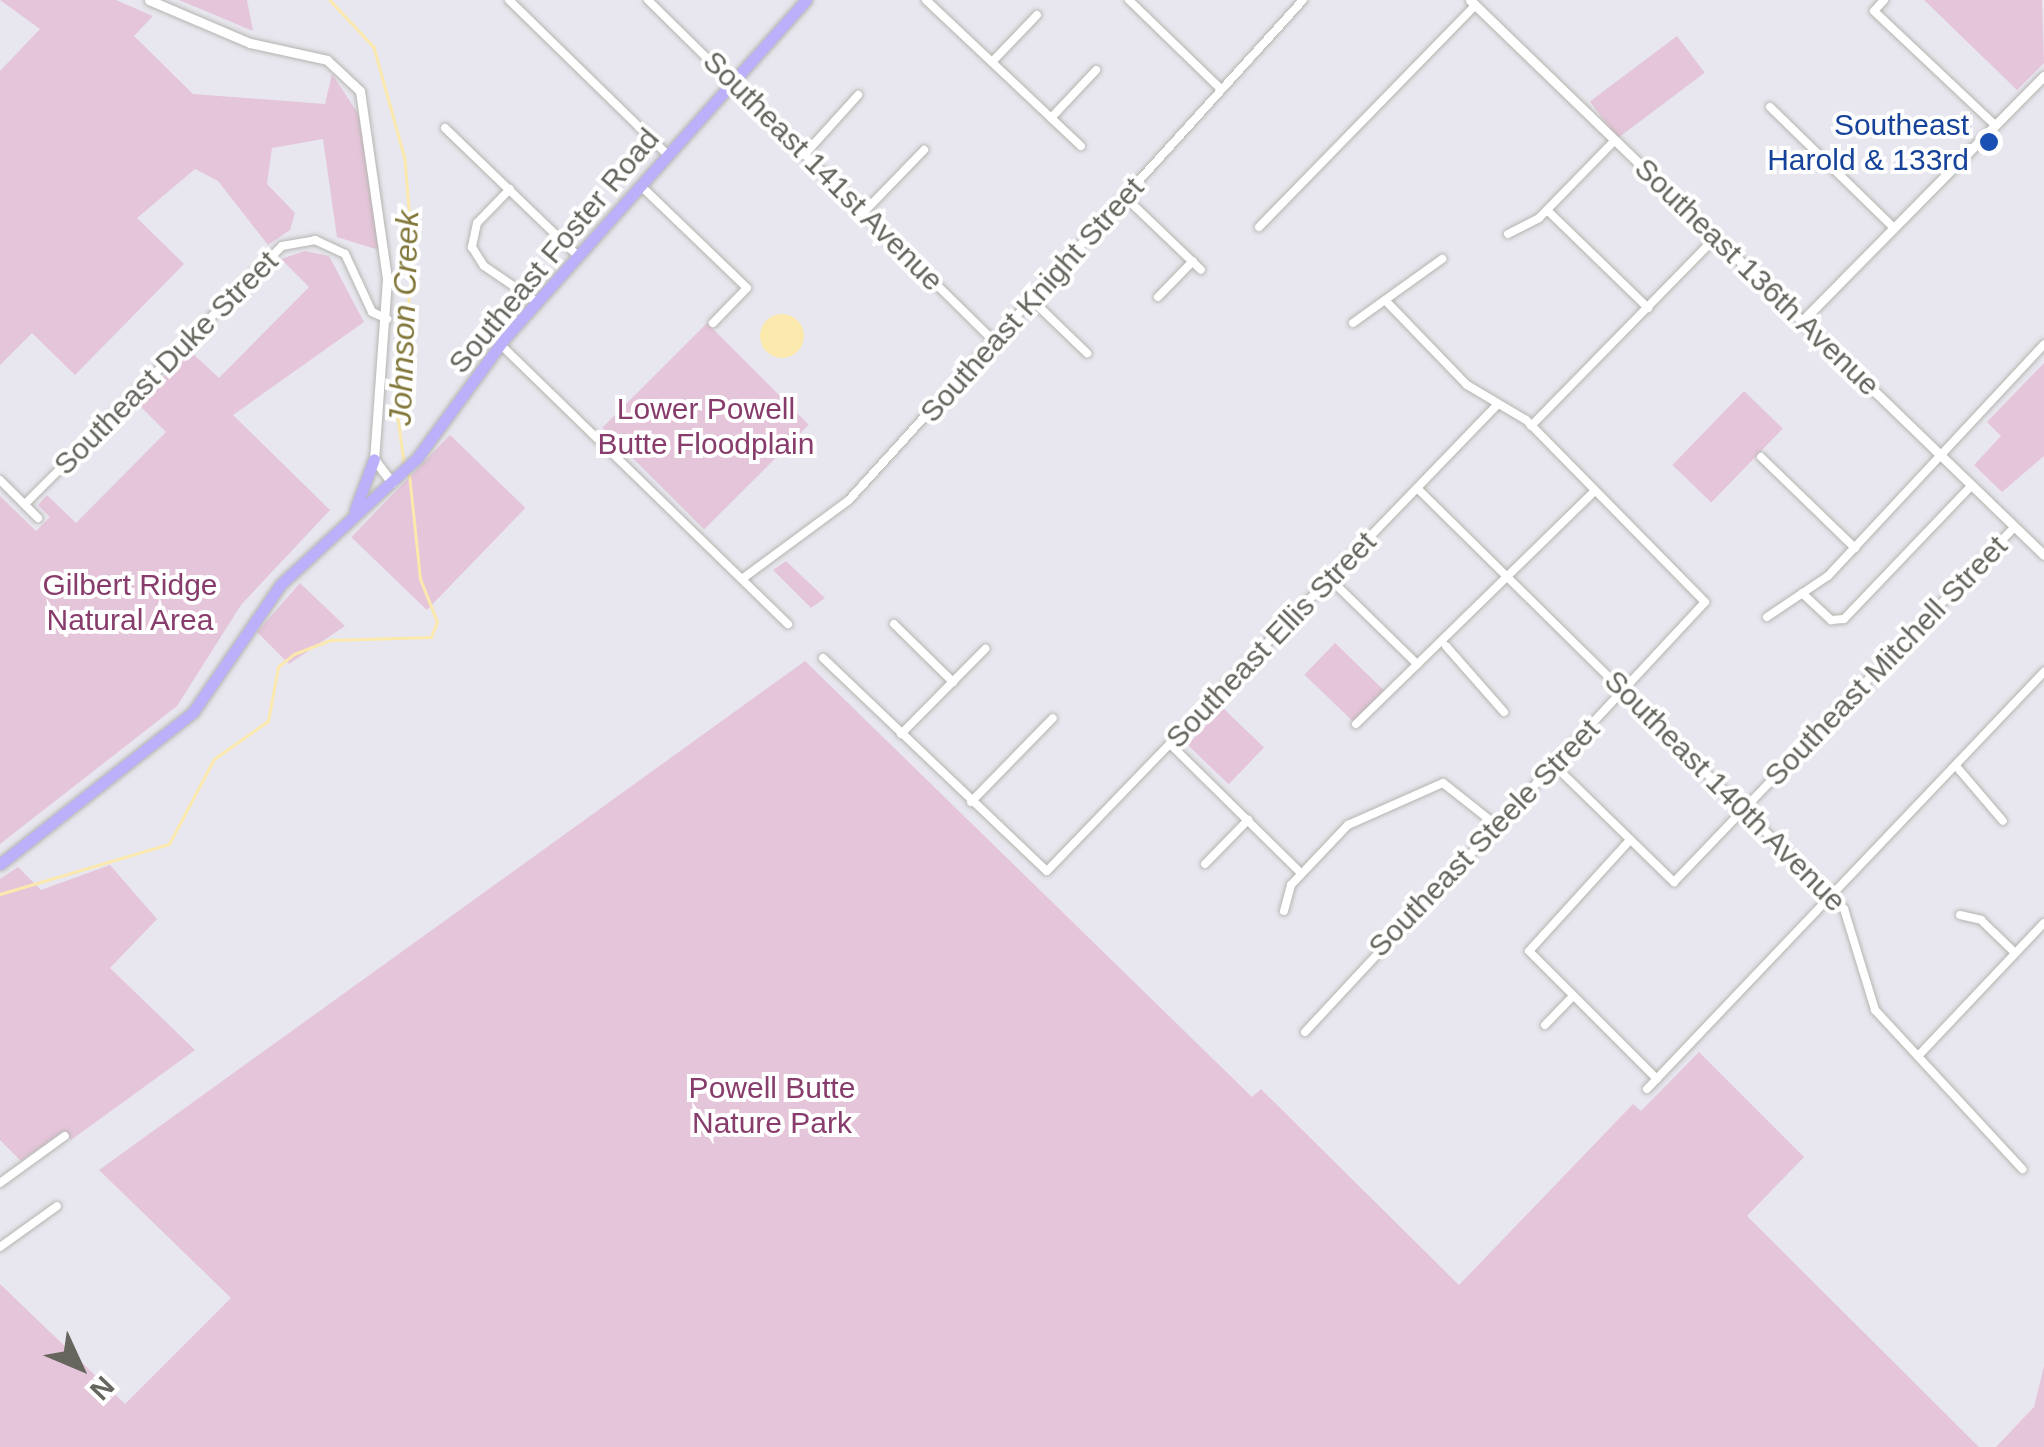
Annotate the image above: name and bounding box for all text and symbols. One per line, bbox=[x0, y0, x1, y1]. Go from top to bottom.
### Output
street label: Southeast 141st Avenue bbox=[695, 43, 951, 299]
place label: Southeast Harold & 133rd bbox=[1767, 107, 1969, 178]
street label: Southeast Foster Road bbox=[441, 121, 667, 381]
marker: Southeast Harold & 133rd bbox=[1978, 131, 2000, 153]
street label: Southeast 136th Avenue bbox=[1627, 150, 1887, 404]
street label: Southeast Knight Street bbox=[913, 170, 1151, 430]
water label: Johnson Creek bbox=[381, 210, 427, 426]
street label: Southeast Duke Street bbox=[47, 244, 285, 482]
park label: Lower Powell Butte Floodplain bbox=[598, 391, 814, 462]
street label: Southeast Ellis Street bbox=[1158, 524, 1384, 756]
street label: Southeast Mitchell Street bbox=[1757, 529, 2015, 793]
park label: Gilbert Ridge Natural Area bbox=[42, 567, 218, 638]
street label: Southeast 140th Avenue bbox=[1596, 662, 1854, 920]
street label: Southeast Steele Street bbox=[1361, 712, 1607, 964]
park label: Powell Butte Nature Park bbox=[689, 1070, 855, 1140]
north arrow bbox=[30, 1317, 130, 1417]
text: N bbox=[84, 1370, 120, 1406]

